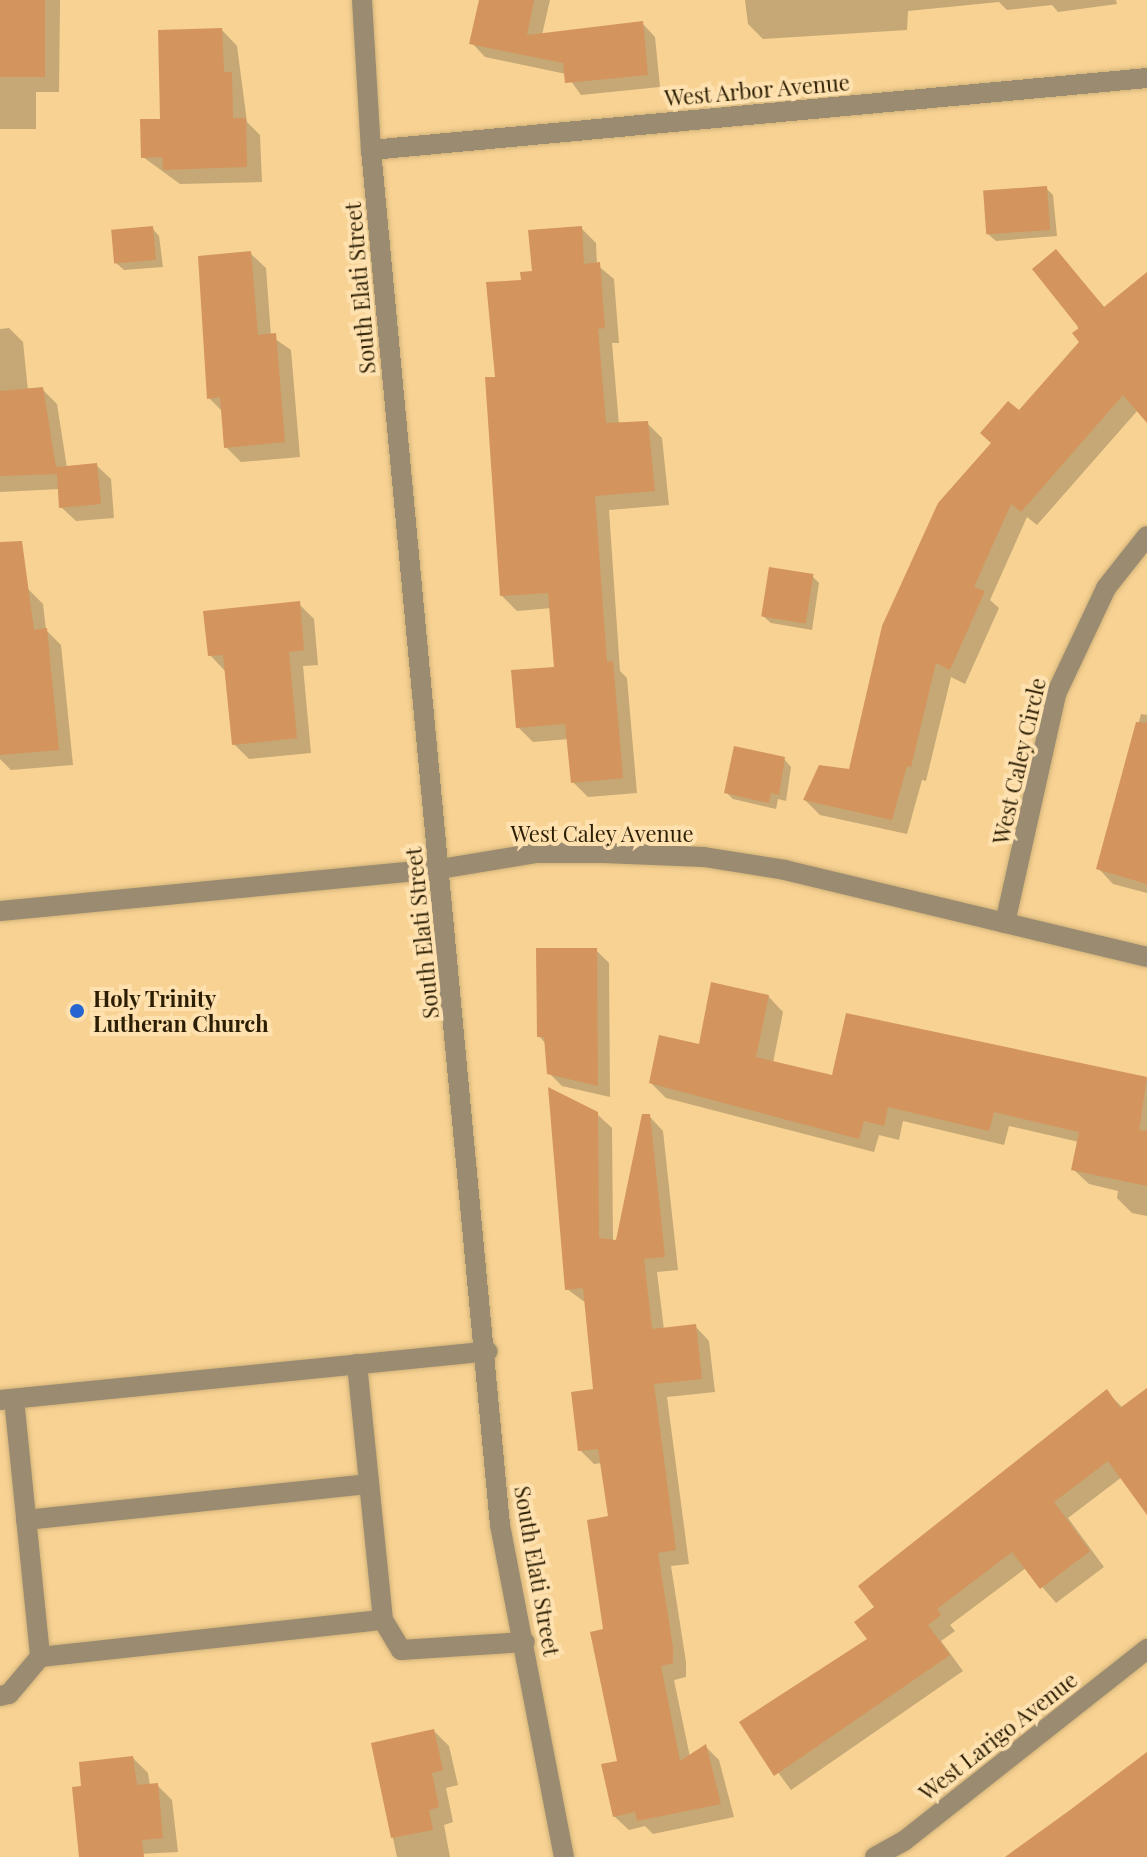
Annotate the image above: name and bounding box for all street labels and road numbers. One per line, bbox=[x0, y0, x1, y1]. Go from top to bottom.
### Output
street label: West Arbor Avenue bbox=[662, 69, 852, 111]
street label: South Elati Street bbox=[339, 201, 381, 375]
street label: West Caley Circle bbox=[987, 675, 1051, 847]
street label: West Caley Avenue bbox=[510, 821, 694, 847]
street label: South Elati Street bbox=[400, 846, 444, 1020]
street label: South Elati Street bbox=[509, 1484, 565, 1658]
street label: West Larigo Avenue bbox=[913, 1666, 1083, 1806]

